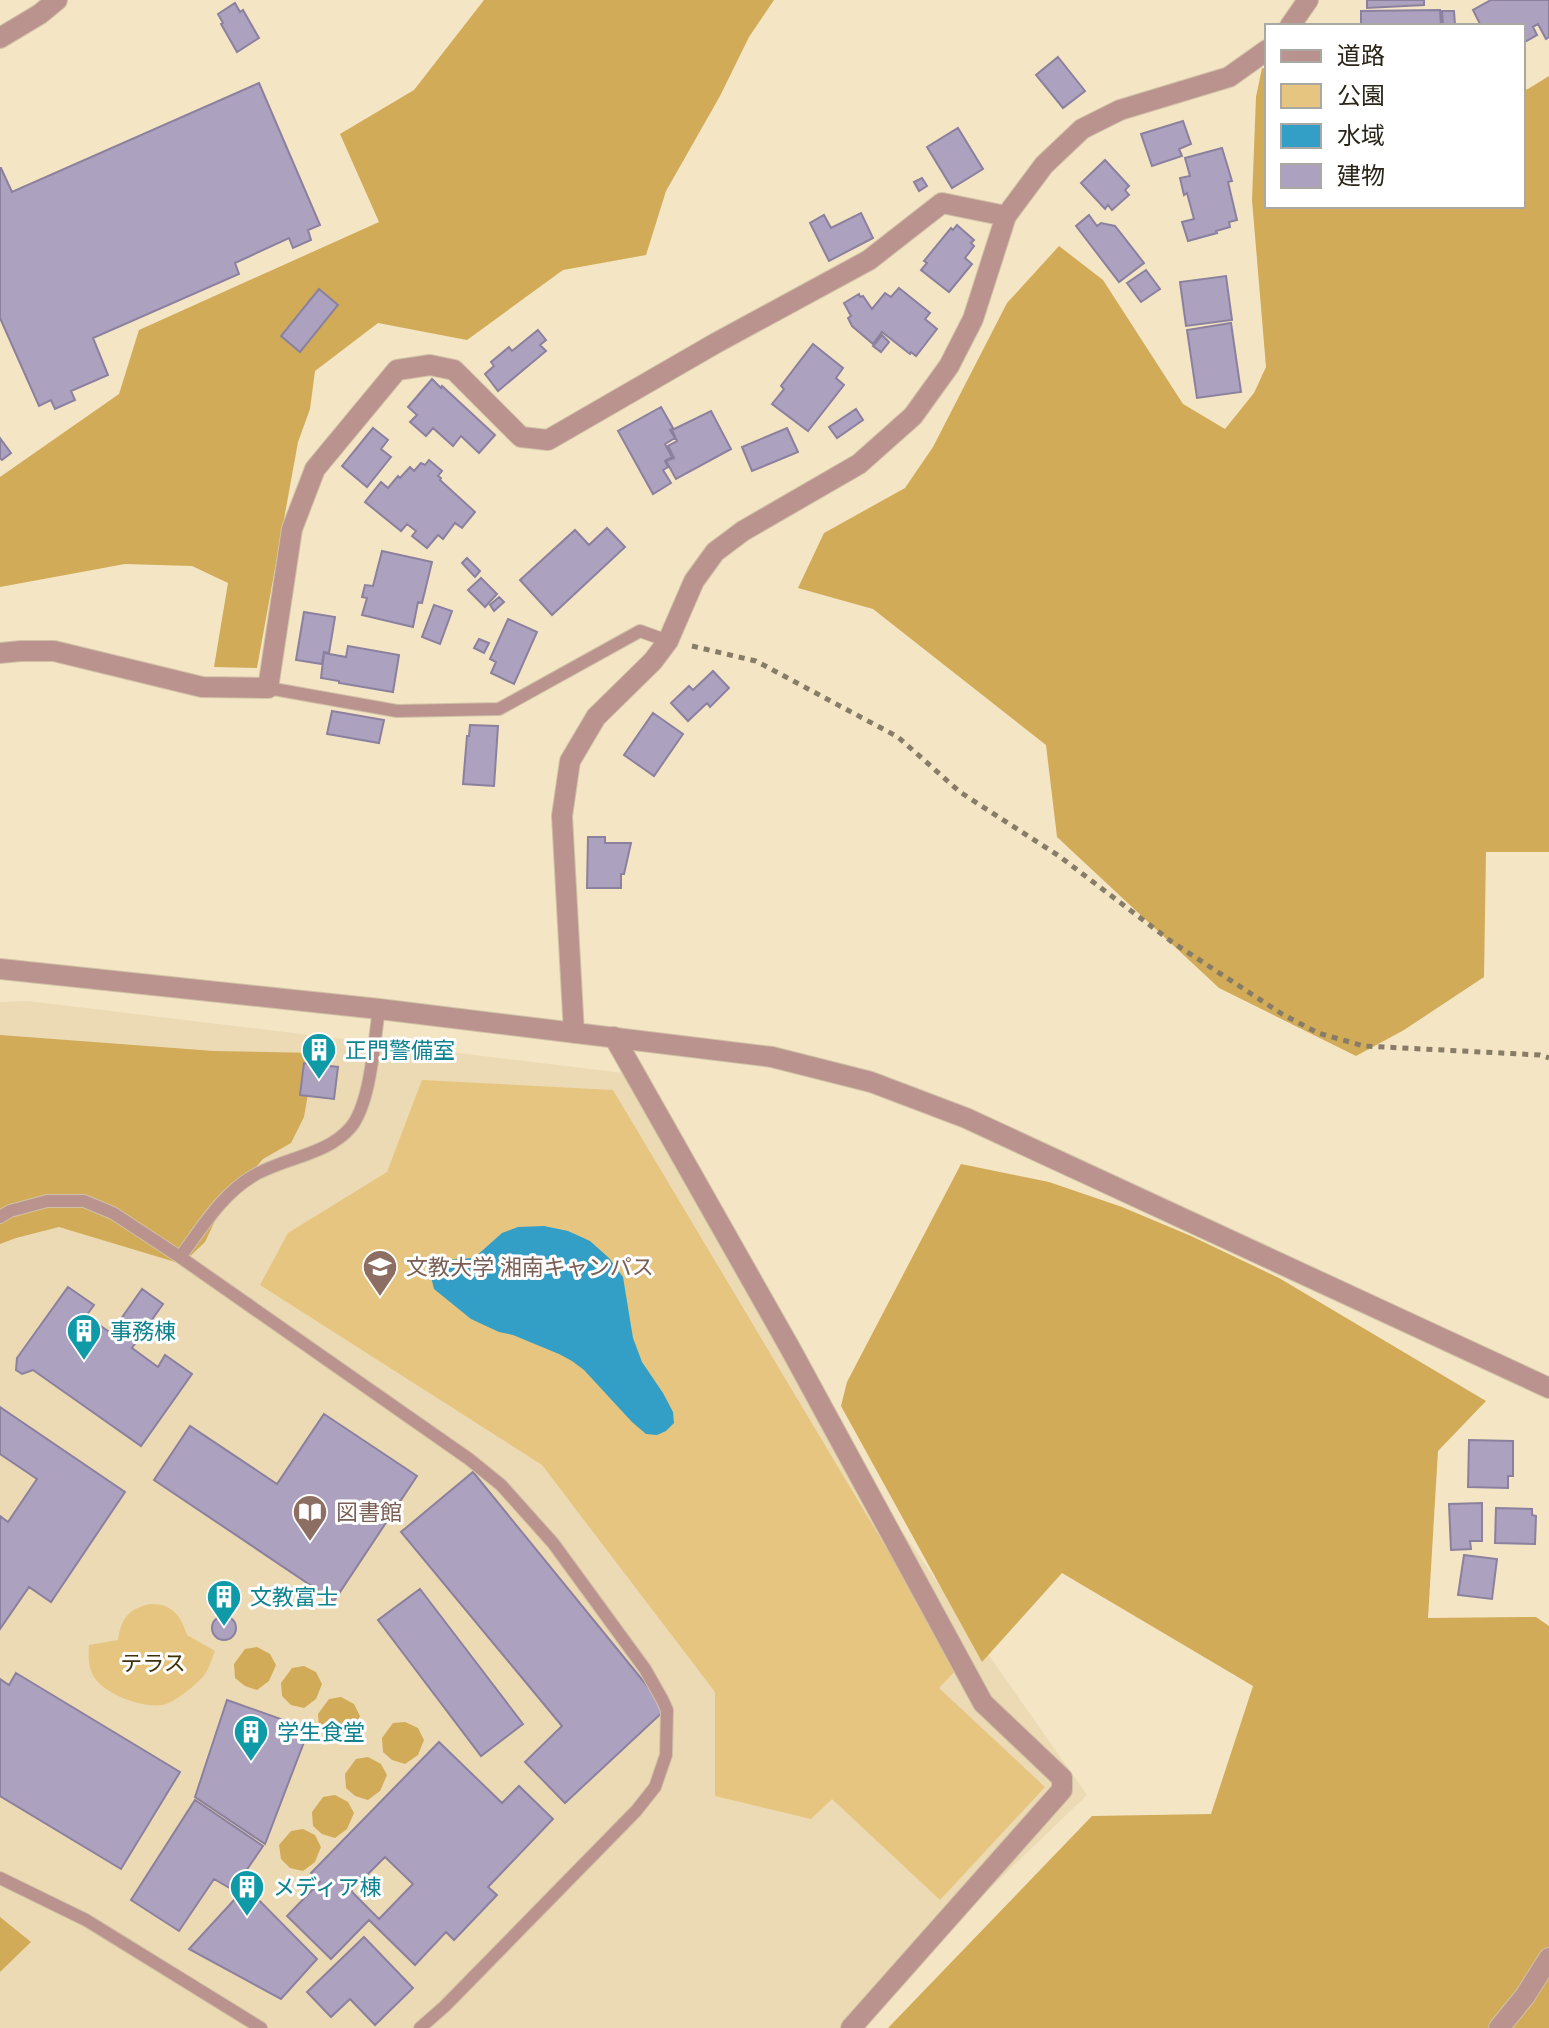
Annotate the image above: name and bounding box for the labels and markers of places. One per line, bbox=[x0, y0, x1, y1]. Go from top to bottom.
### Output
building icon: 正門警備室 bbox=[300, 1031, 338, 1081]
place label: 正門警備室 bbox=[345, 1035, 455, 1066]
school or university icon: 文教大学 湘南キャンパス bbox=[361, 1248, 399, 1298]
place label: 文教大学 湘南キャンパス bbox=[406, 1252, 654, 1283]
building icon: 事務棟 bbox=[65, 1312, 103, 1362]
place label: 事務棟 bbox=[110, 1316, 176, 1347]
library icon: 図書館 bbox=[291, 1493, 329, 1543]
place label: 図書館 bbox=[336, 1497, 402, 1528]
building icon: 文教富士 bbox=[205, 1578, 243, 1628]
place label: 文教富士 bbox=[250, 1582, 338, 1613]
building icon: 学生食堂 bbox=[232, 1713, 270, 1763]
place label: 学生食堂 bbox=[277, 1717, 365, 1748]
building icon: メディア棟 bbox=[228, 1868, 266, 1918]
place label: メディア棟 bbox=[273, 1872, 381, 1903]

